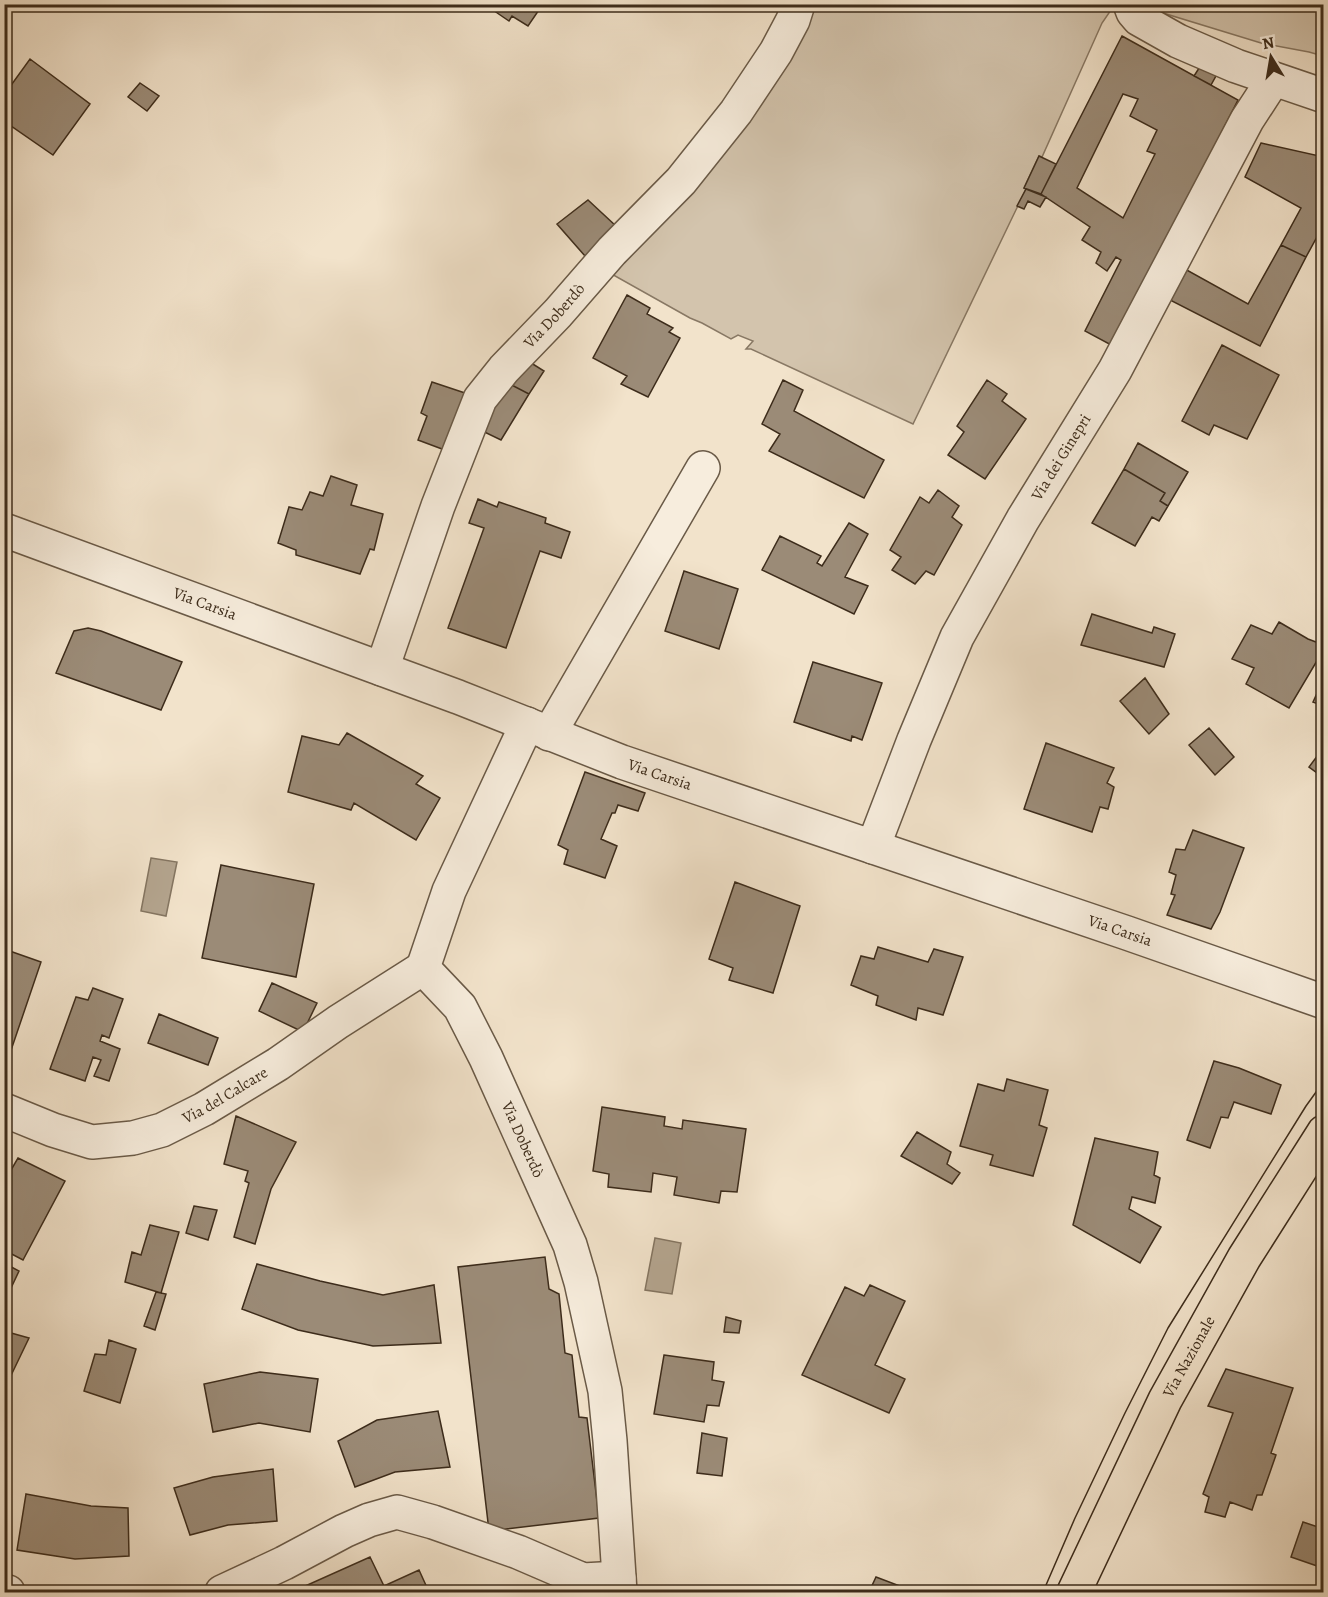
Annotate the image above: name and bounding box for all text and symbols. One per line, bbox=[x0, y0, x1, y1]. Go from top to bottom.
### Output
north arrow bbox=[1241, 27, 1301, 87]
text: N bbox=[1261, 31, 1276, 55]
street label: Via Doberdò bbox=[518, 278, 590, 354]
street label: Via dei Ginepri bbox=[1026, 410, 1096, 505]
street label: Via Carsia bbox=[169, 582, 240, 626]
street label: Via Carsia bbox=[624, 753, 695, 796]
street label: Via Carsia bbox=[1084, 909, 1156, 952]
street label: Via del Calcare bbox=[178, 1062, 272, 1130]
street label: Via Doberdò bbox=[496, 1097, 549, 1181]
street label: Via Nazionale bbox=[1157, 1312, 1221, 1402]

